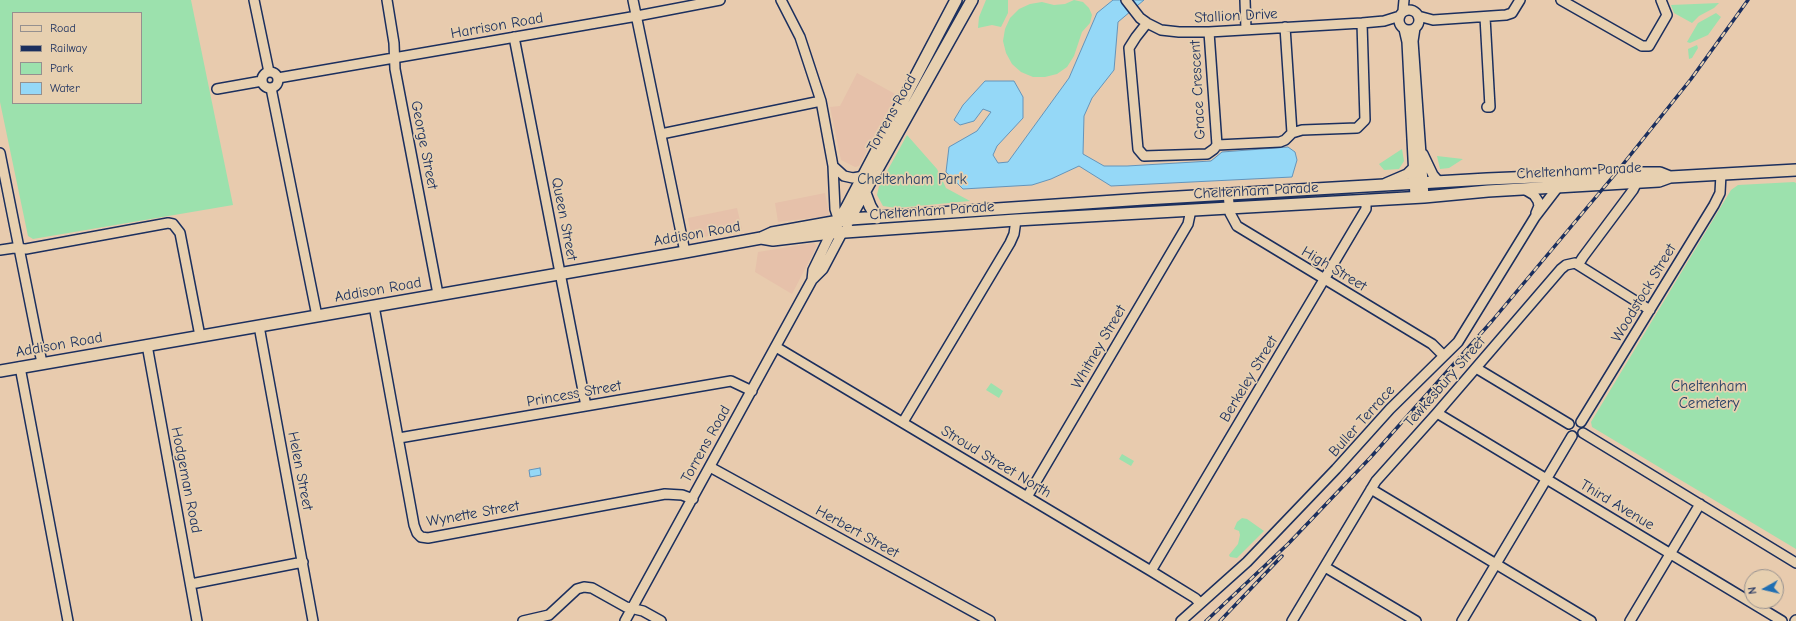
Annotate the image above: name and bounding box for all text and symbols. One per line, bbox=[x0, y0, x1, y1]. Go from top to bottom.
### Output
street label: Stallion Drive bbox=[1194, 5, 1278, 27]
street label: Harrison Road bbox=[449, 9, 545, 43]
legend bbox=[12, 12, 142, 104]
text: Road bbox=[50, 21, 76, 35]
street label: Grace Crescent bbox=[1186, 40, 1210, 140]
text: Railway bbox=[50, 41, 87, 55]
text: Park bbox=[50, 61, 73, 75]
street label: Torrens Road bbox=[863, 71, 921, 155]
text: Water bbox=[50, 81, 80, 95]
street label: George Street bbox=[407, 99, 441, 191]
street label: Cheltenham Parade bbox=[1516, 159, 1642, 183]
park label: Cheltenham Park bbox=[857, 171, 967, 189]
street label: Queen Street bbox=[547, 176, 581, 262]
street label: Cheltenham Parade bbox=[1193, 179, 1319, 203]
street label: Cheltenham Parade bbox=[869, 198, 995, 224]
street label: Addison Road bbox=[652, 218, 742, 250]
street label: Woodstock Street bbox=[1608, 241, 1680, 345]
street label: High Street bbox=[1298, 243, 1370, 295]
street label: Addison Road bbox=[333, 274, 423, 306]
street label: Whitney Street bbox=[1068, 302, 1130, 392]
street label: Addison Road bbox=[14, 329, 104, 361]
street label: Berkeley Street bbox=[1216, 333, 1282, 425]
street label: Tewkesbury Street bbox=[1401, 333, 1489, 431]
street label: Princess Street bbox=[525, 377, 623, 411]
park label: Cheltenham Cemetery bbox=[1671, 378, 1747, 413]
street label: Buller Terrace bbox=[1325, 381, 1399, 461]
street label: Torrens Road bbox=[677, 402, 735, 486]
street label: Stroud Street North bbox=[938, 422, 1054, 502]
street label: Hodgeman Road bbox=[167, 425, 205, 535]
street label: Helen Street bbox=[284, 430, 316, 512]
street label: Third Avenue bbox=[1577, 476, 1657, 534]
street label: Wynette Street bbox=[425, 497, 521, 531]
street label: Herbert Street bbox=[812, 502, 902, 562]
north arrow bbox=[1744, 569, 1784, 609]
text: N bbox=[1746, 586, 1760, 595]

